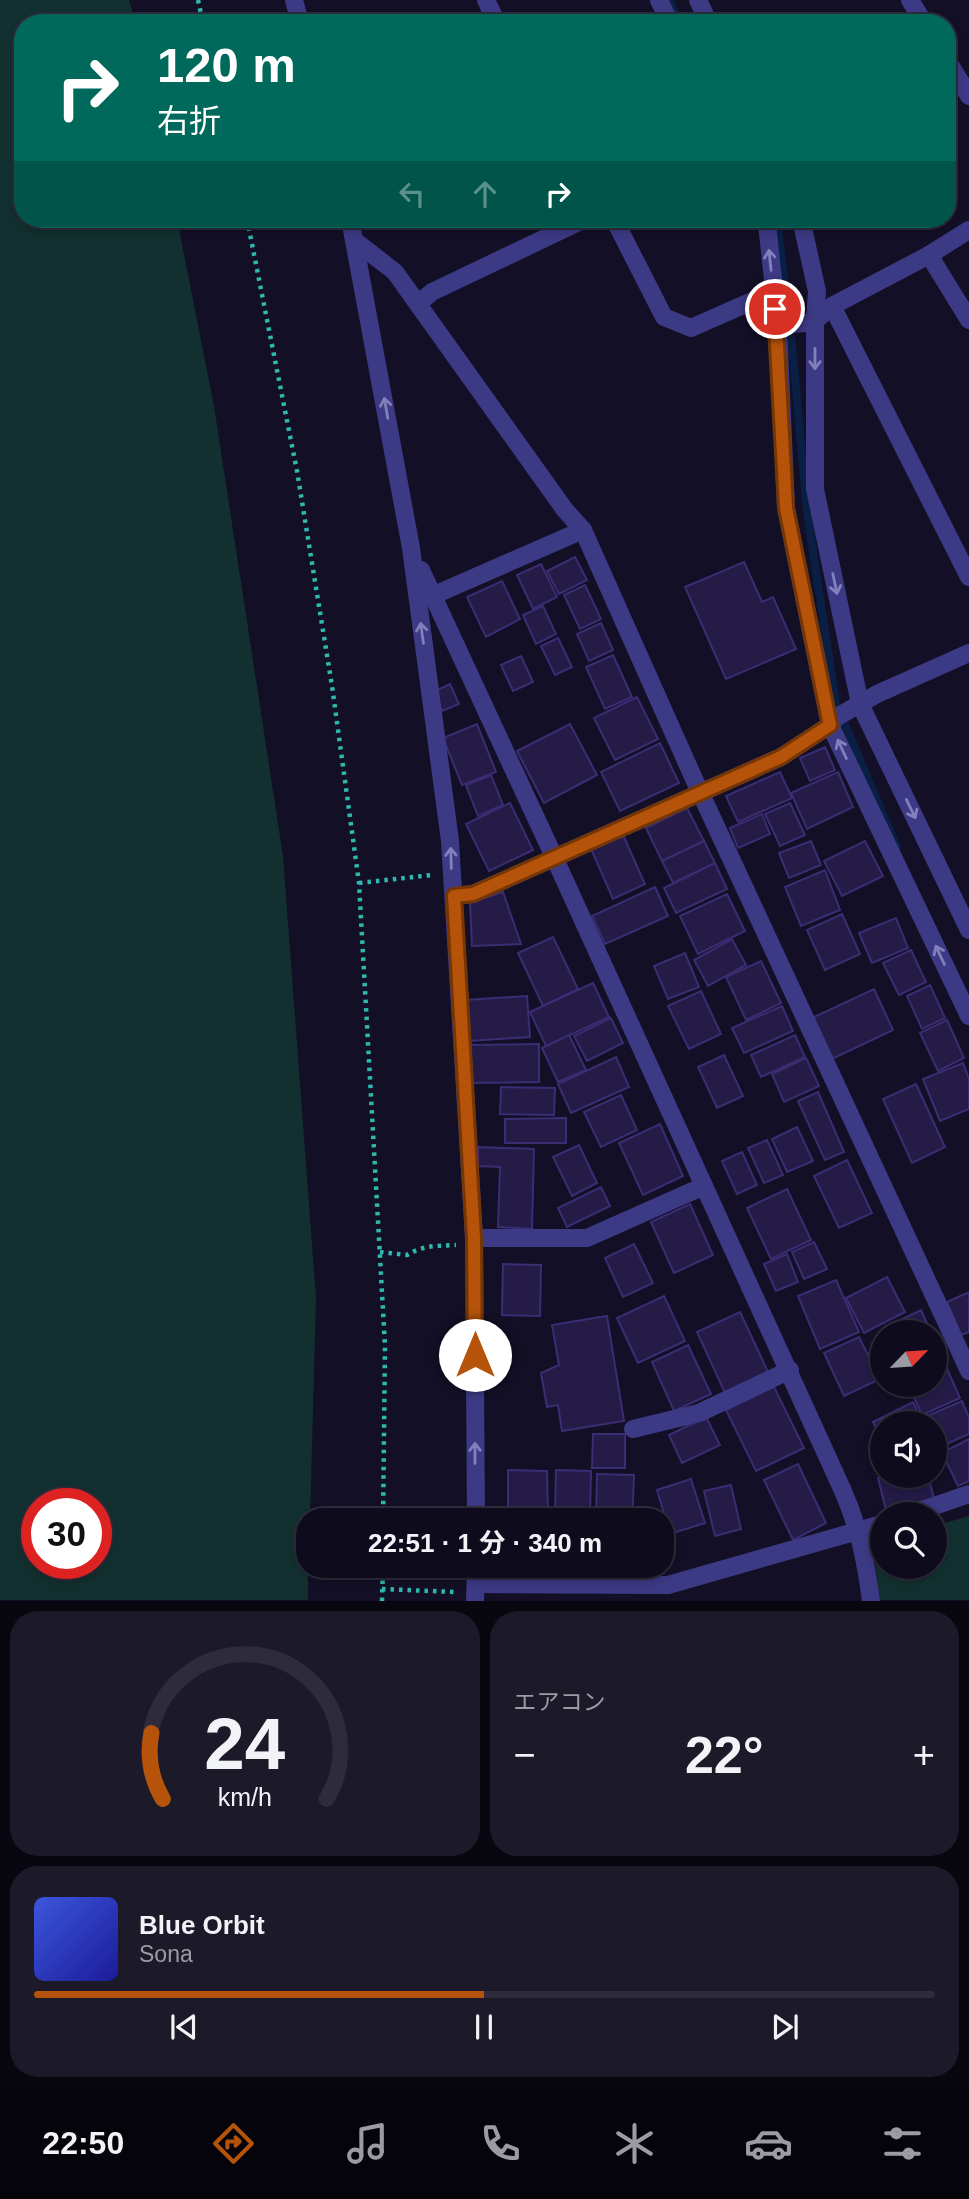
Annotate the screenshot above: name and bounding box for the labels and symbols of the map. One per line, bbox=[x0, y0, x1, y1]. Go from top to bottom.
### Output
one-way arrow bbox=[764, 249, 777, 272]
pin bbox=[745, 279, 805, 339]
one-way arrow bbox=[808, 347, 822, 370]
one-way arrow bbox=[378, 397, 392, 420]
one-way arrow bbox=[829, 572, 843, 595]
one-way arrow bbox=[416, 622, 429, 644]
one-way arrow bbox=[835, 739, 848, 760]
one-way arrow bbox=[905, 798, 918, 819]
one-way arrow bbox=[444, 847, 457, 870]
one-way arrow bbox=[932, 945, 946, 966]
position arrow bbox=[438, 1318, 512, 1392]
north arrow bbox=[870, 1320, 947, 1396]
one-way arrow bbox=[469, 1441, 482, 1464]
speed limit sign: 30 bbox=[21, 1488, 112, 1579]

